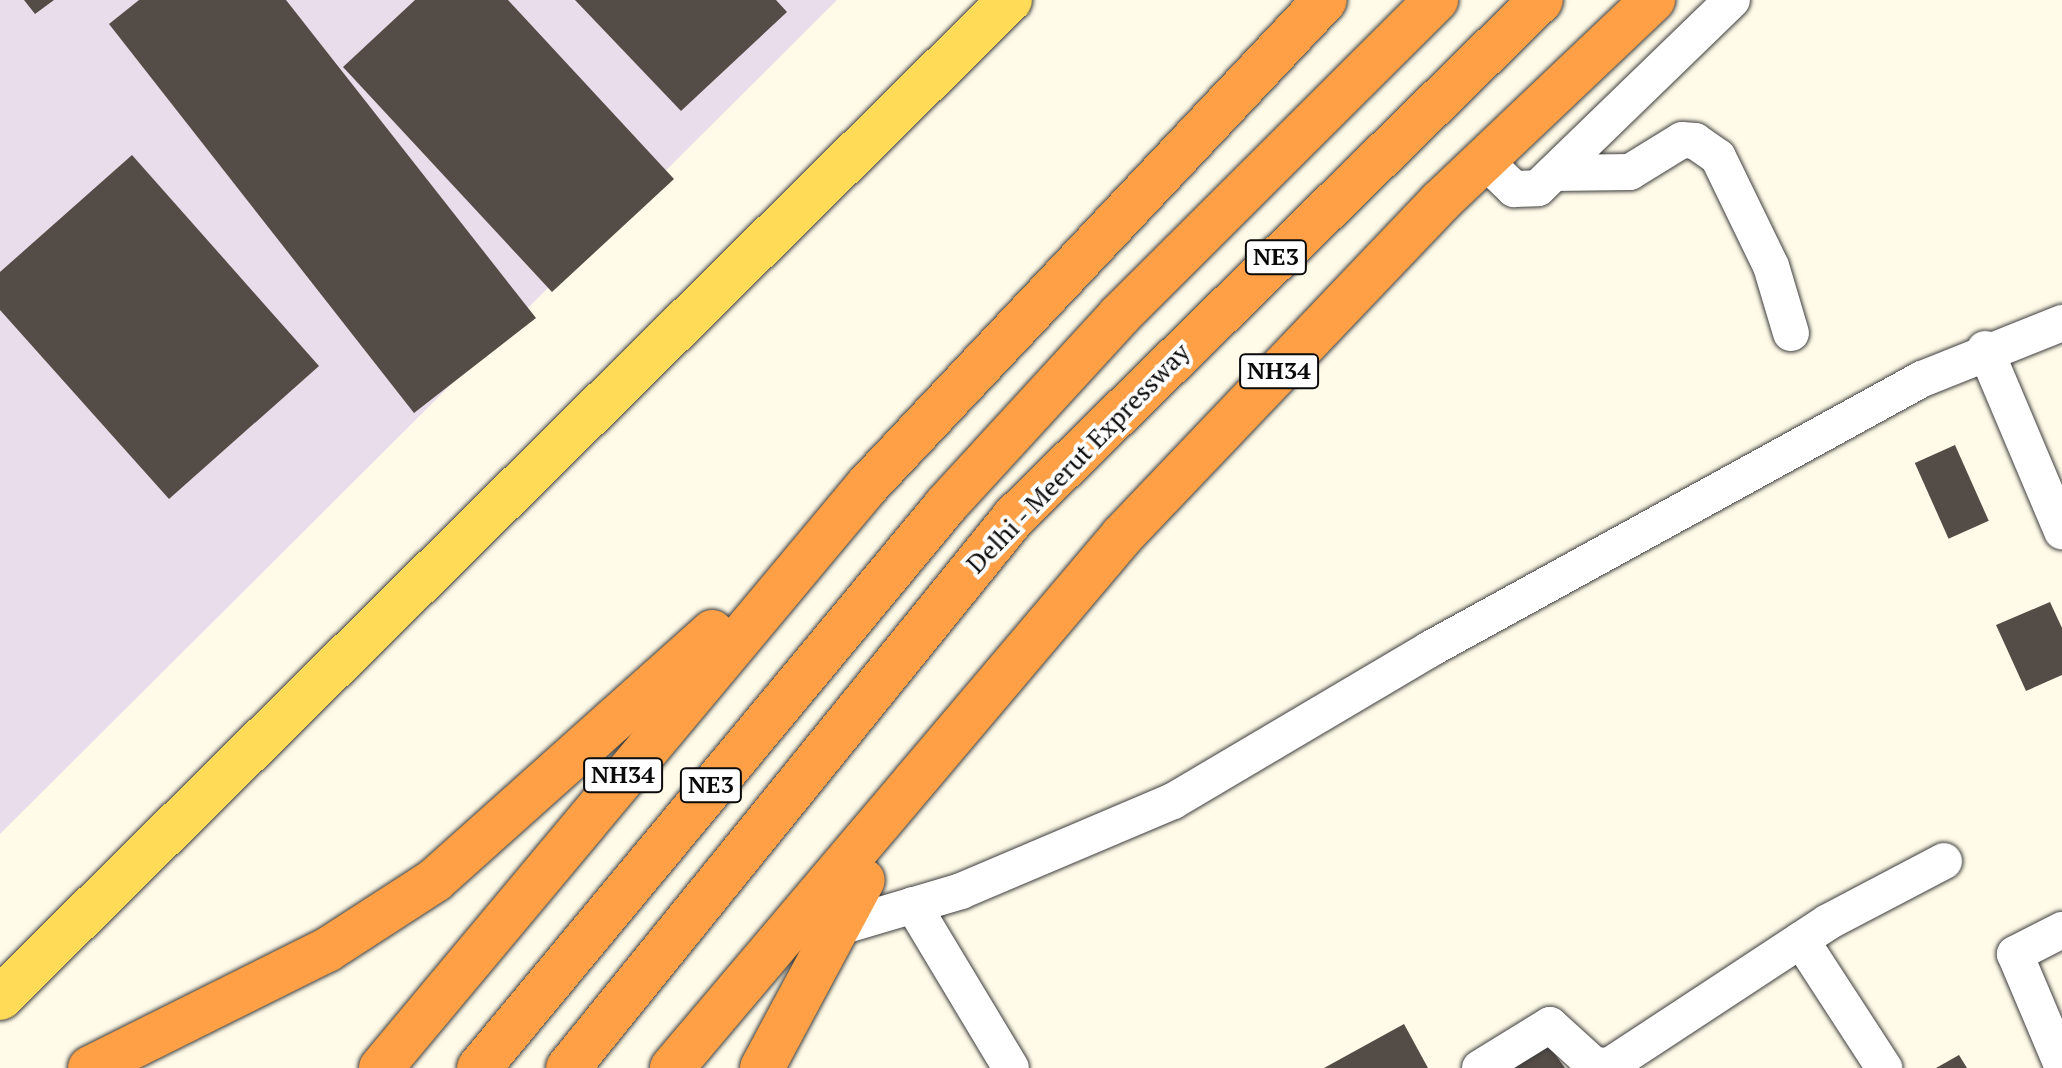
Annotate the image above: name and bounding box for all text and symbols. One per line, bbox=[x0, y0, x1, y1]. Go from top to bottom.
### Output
road number: NE3 bbox=[1244, 237, 1308, 277]
street label: Delhi - Meerut Expressway bbox=[959, 336, 1197, 580]
road number: NH34 bbox=[1239, 351, 1319, 391]
road number: NH34 bbox=[583, 755, 663, 795]
road number: NE3 bbox=[679, 765, 743, 805]

